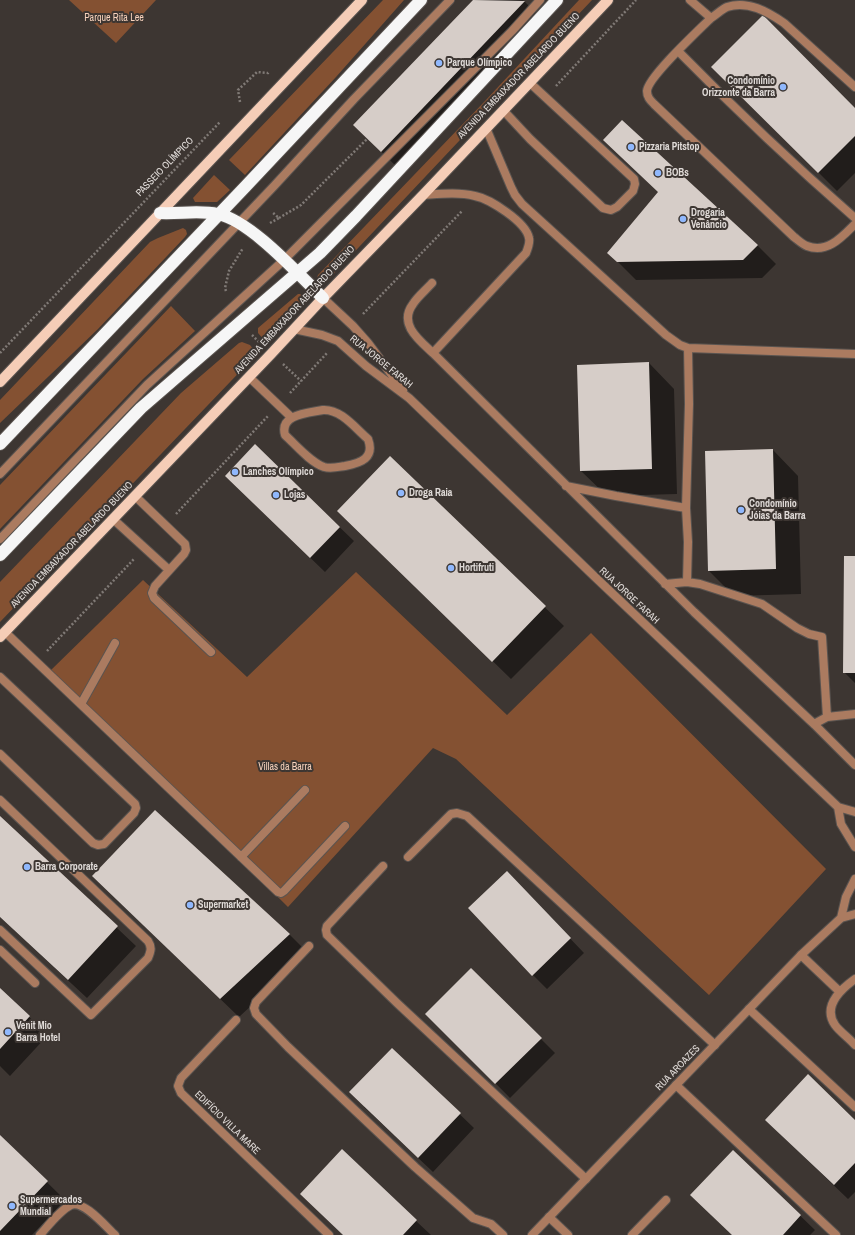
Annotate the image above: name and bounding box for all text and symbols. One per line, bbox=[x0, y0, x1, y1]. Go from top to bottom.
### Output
street label: AVENIDA EMBAIXADOR ABELARDO BUENO bbox=[455, 10, 583, 142]
park label: Parque Rita Lee bbox=[84, 12, 144, 24]
place label: Parque Olímpico bbox=[447, 57, 512, 69]
marker: Parque Olímpico bbox=[434, 58, 444, 68]
place label: Condomínio Orizzonte da Barra bbox=[702, 75, 775, 98]
marker: Condomínio Orizzonte da Barra bbox=[778, 82, 788, 92]
street label: PASSEIO OLÍMPICO bbox=[134, 135, 196, 199]
place label: Pizzaria Pitstop bbox=[639, 141, 700, 153]
marker: Pizzaria Pitstop bbox=[626, 142, 636, 152]
place label: BOBs bbox=[666, 167, 689, 179]
marker: BOBs bbox=[653, 168, 663, 178]
place label: Drogaria Venâncio bbox=[691, 207, 727, 230]
marker: Drogaria Venâncio bbox=[678, 214, 688, 224]
street label: AVENIDA EMBAIXADOR ABELARDO BUENO bbox=[232, 243, 358, 377]
street label: RUA JORGE FARAH bbox=[347, 333, 415, 391]
place label: Lanches Olímpico bbox=[243, 466, 314, 478]
marker: Lanches Olímpico bbox=[230, 467, 240, 477]
street label: AVENIDA EMBAIXADOR ABELARDO BUENO bbox=[8, 479, 136, 611]
place label: Droga Raia bbox=[409, 487, 452, 499]
marker: Droga Raia bbox=[396, 488, 406, 498]
place label: Lojas bbox=[284, 489, 305, 501]
marker: Lojas bbox=[271, 490, 281, 500]
place label: Condomínio Jóias da Barra bbox=[749, 498, 806, 522]
marker: Condomínio Jóias da Barra bbox=[736, 505, 746, 515]
place label: Hortifruti bbox=[459, 562, 494, 574]
marker: Hortifruti bbox=[446, 563, 456, 573]
street label: RUA JORGE FARAH bbox=[597, 565, 661, 627]
park label: Villas da Barra bbox=[258, 761, 312, 773]
place label: Barra Corporate bbox=[35, 861, 98, 873]
marker: Barra Corporate bbox=[22, 862, 32, 872]
place label: Supermarket bbox=[198, 899, 248, 911]
marker: Supermarket bbox=[185, 900, 195, 910]
place label: Venit Mio Barra Hotel bbox=[16, 1020, 60, 1044]
marker: Venit Mio Barra Hotel bbox=[3, 1027, 13, 1037]
street label: RUA AROAZES bbox=[653, 1043, 703, 1093]
street label: EDIFÍCIO VILLA MARE bbox=[192, 1089, 262, 1157]
place label: Supermercados Mundial bbox=[20, 1194, 82, 1218]
marker: Supermercados Mundial bbox=[7, 1201, 17, 1211]

